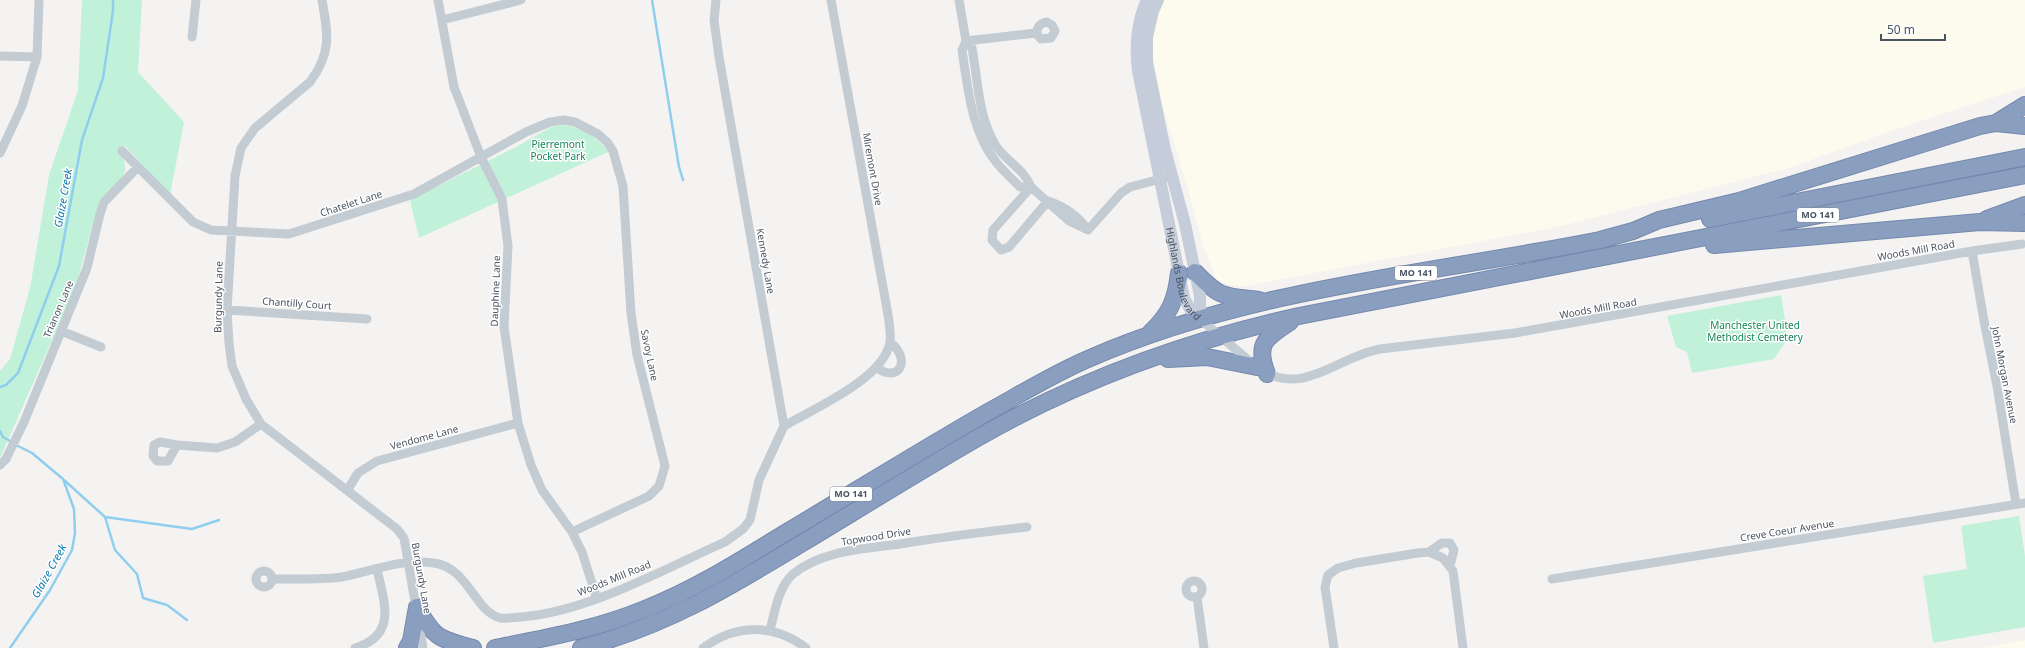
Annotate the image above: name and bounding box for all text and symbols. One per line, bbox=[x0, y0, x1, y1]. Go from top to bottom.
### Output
scale bar bbox=[1881, 16, 1945, 42]
text: 50 m bbox=[1887, 21, 1915, 38]
street label: Miremont Drive bbox=[860, 131, 886, 207]
park label: Pierremont Pocket Park bbox=[530, 137, 586, 163]
water label: Glaize Creek bbox=[50, 167, 75, 229]
street label: Chatelet Lane bbox=[318, 186, 384, 220]
road number: MO 141 bbox=[1797, 208, 1839, 222]
street label: Highlands Boulevard bbox=[1163, 226, 1204, 323]
street label: Kennedy Lane bbox=[753, 227, 779, 295]
street label: Woods Mill Road bbox=[1876, 236, 1956, 264]
street label: Dauphine Lane bbox=[487, 255, 503, 327]
street label: Burgundy Lane bbox=[210, 261, 226, 333]
road number: MO 141 bbox=[1395, 266, 1437, 280]
street label: Trianon Lane bbox=[40, 278, 77, 340]
street label: Chantilly Court bbox=[262, 294, 333, 312]
street label: Woods Mill Road bbox=[1558, 294, 1638, 322]
park label: Manchester United Methodist Cemetery bbox=[1707, 318, 1804, 344]
street label: John Morgan Avenue bbox=[1989, 324, 2021, 425]
street label: Savoy Lane bbox=[638, 328, 662, 382]
street label: Vendome Lane bbox=[388, 421, 460, 453]
road number: MO 141 bbox=[830, 487, 872, 501]
street label: Creve Coeur Avenue bbox=[1739, 516, 1835, 544]
street label: Topwood Drive bbox=[840, 524, 912, 548]
water label: Glaize Creek bbox=[28, 541, 70, 600]
street label: Burgundy Lane bbox=[409, 541, 435, 615]
street label: Woods Mill Road bbox=[575, 557, 653, 599]

